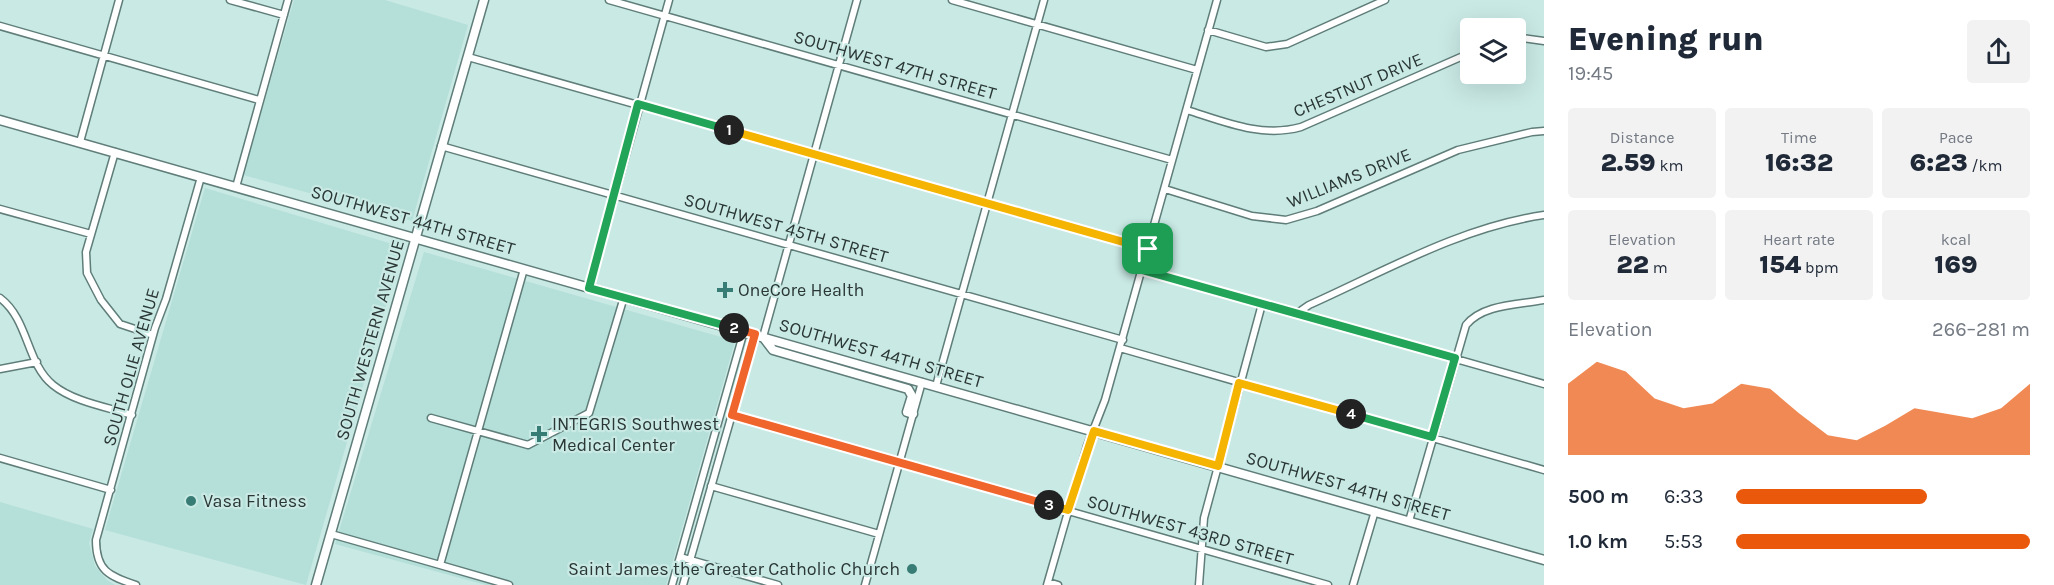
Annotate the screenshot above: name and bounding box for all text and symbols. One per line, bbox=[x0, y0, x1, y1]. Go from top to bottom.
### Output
map controls bbox=[1460, 18, 1526, 84]
button: layers bbox=[1460, 18, 1526, 84]
text: Evening run bbox=[1568, 20, 1764, 58]
button: share bbox=[1967, 20, 2030, 83]
street label: SOUTHWEST 47TH STREET bbox=[791, 26, 999, 104]
street label: CHESTNUT DRIVE bbox=[1290, 48, 1426, 122]
text: 19:45 bbox=[1568, 62, 1613, 85]
pin: 1 bbox=[714, 115, 744, 145]
text: 1 bbox=[726, 120, 732, 139]
text: Distance bbox=[1610, 128, 1674, 147]
text: Time bbox=[1781, 128, 1817, 147]
text: Pace bbox=[1939, 128, 1973, 147]
street label: WILLIAMS DRIVE bbox=[1284, 143, 1414, 213]
text: 2.59 bbox=[1600, 147, 1656, 178]
text: 16:32 bbox=[1765, 147, 1833, 178]
text: 6:23 bbox=[1910, 147, 1968, 178]
text: km bbox=[1656, 156, 1684, 175]
text: /km bbox=[1968, 156, 2002, 175]
street label: SOUTHWEST 44TH STREET bbox=[308, 180, 518, 260]
street label: SOUTHWEST 45TH STREET bbox=[681, 188, 891, 268]
pin bbox=[1122, 223, 1173, 274]
text: Elevation bbox=[1608, 230, 1676, 249]
text: Heart rate bbox=[1763, 230, 1835, 249]
text: kcal bbox=[1941, 230, 1971, 249]
icon: arrive bbox=[1131, 232, 1164, 265]
street label: SOUTH WESTERN AVENUE bbox=[331, 237, 409, 443]
text: 22 bbox=[1616, 249, 1649, 280]
text: 154 bbox=[1759, 249, 1801, 280]
text: 169 bbox=[1934, 249, 1978, 280]
text: m bbox=[1649, 258, 1668, 277]
text: bpm bbox=[1801, 258, 1839, 277]
place label: OneCore Health bbox=[738, 279, 864, 301]
marker: OneCore Health bbox=[716, 281, 734, 299]
street label: SOUTH OLIE AVENUE bbox=[98, 285, 164, 449]
pin: 2 bbox=[719, 313, 749, 343]
street label: SOUTHWEST 44TH STREET bbox=[776, 313, 986, 393]
text: 2 bbox=[729, 318, 739, 337]
text: Elevation bbox=[1568, 318, 1653, 341]
text: 266–281 m bbox=[1932, 318, 2030, 341]
pin: 4 bbox=[1336, 399, 1366, 429]
text: 4 bbox=[1346, 404, 1356, 423]
place label: INTEGRIS Southwest Medical Center bbox=[552, 413, 719, 456]
marker: INTEGRIS Southwest Medical Center bbox=[530, 425, 548, 443]
street label: SOUTHWEST 44TH STREET bbox=[1243, 446, 1453, 526]
text: 500 m bbox=[1568, 485, 1629, 508]
text: 6:33 bbox=[1664, 485, 1704, 508]
place label: Vasa Fitness bbox=[203, 490, 307, 512]
pin: 3 bbox=[1034, 490, 1064, 520]
street label: SOUTHWEST 43RD STREET bbox=[1084, 490, 1296, 570]
marker: Vasa Fitness bbox=[184, 494, 198, 508]
text: 3 bbox=[1044, 495, 1054, 514]
text: 1.0 km bbox=[1568, 530, 1628, 553]
text: 5:53 bbox=[1664, 530, 1703, 553]
place label: Saint James the Greater Catholic Church bbox=[568, 558, 900, 580]
marker: Saint James the Greater Catholic Church bbox=[905, 562, 919, 576]

